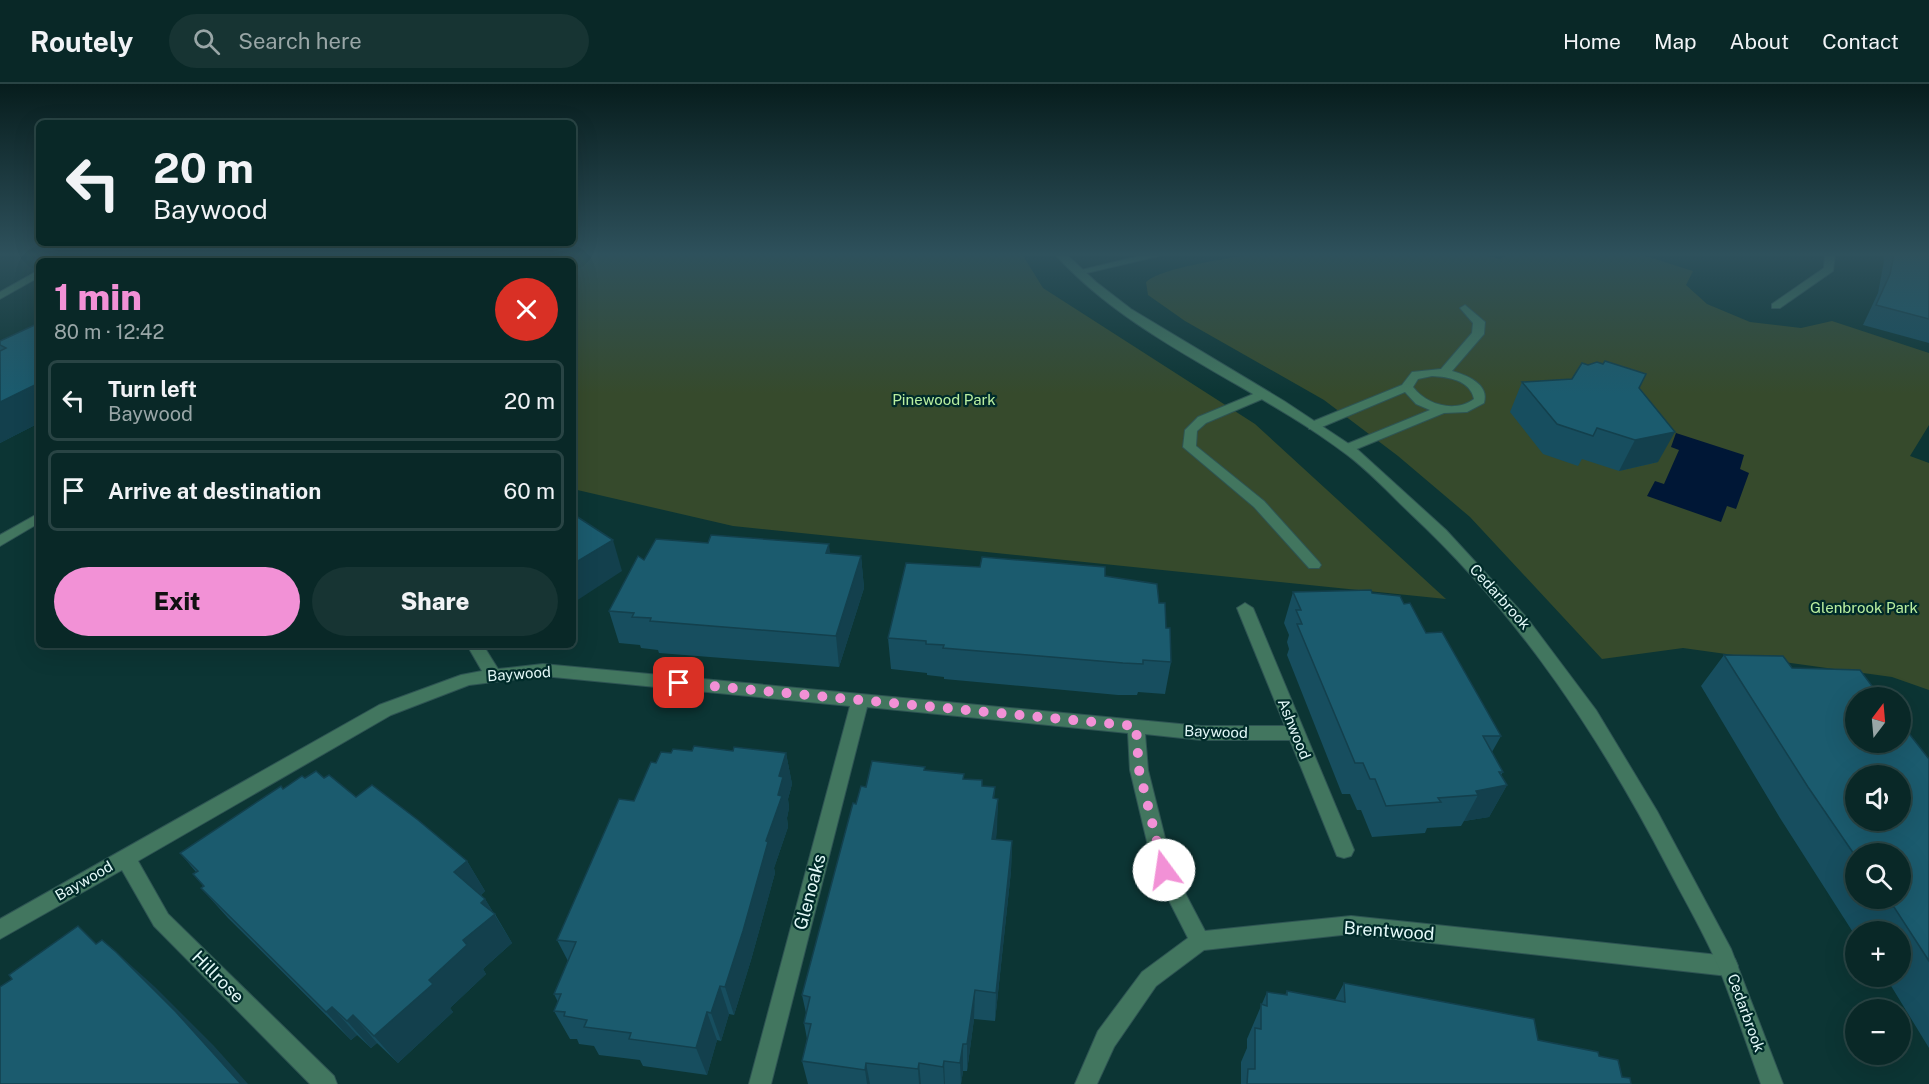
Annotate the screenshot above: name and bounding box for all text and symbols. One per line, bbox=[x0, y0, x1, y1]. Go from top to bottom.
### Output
search box bbox=[169, 14, 589, 68]
text: Routely bbox=[30, 25, 133, 58]
icon: search bbox=[190, 25, 223, 58]
text: Search here bbox=[238, 28, 362, 54]
text: Home bbox=[1563, 29, 1621, 54]
text: Map bbox=[1654, 29, 1697, 54]
text: About bbox=[1730, 29, 1789, 54]
text: Contact bbox=[1822, 29, 1899, 54]
text: 20 m bbox=[153, 143, 254, 192]
icon: left bbox=[54, 144, 132, 222]
text: Baywood bbox=[153, 193, 268, 225]
text: 1 min bbox=[54, 276, 142, 318]
button: close bbox=[495, 278, 558, 341]
text: 80 m · 12:42 bbox=[54, 320, 164, 344]
text: Turn left bbox=[108, 376, 197, 402]
icon: left bbox=[57, 384, 90, 417]
text: 20 m bbox=[504, 388, 555, 414]
park label: Pinewood Park bbox=[892, 391, 996, 408]
text: Baywood bbox=[108, 402, 193, 426]
icon: arrive bbox=[57, 474, 90, 507]
text: Arrive at destination bbox=[108, 478, 321, 504]
text: 60 m bbox=[504, 478, 555, 504]
street label: Cedarbrook bbox=[1467, 561, 1534, 633]
button: Exit bbox=[54, 567, 300, 636]
button: Share bbox=[312, 567, 558, 636]
park label: Glenbrook Park bbox=[1810, 599, 1918, 616]
pin bbox=[653, 657, 704, 708]
street label: Baywood bbox=[487, 663, 551, 684]
icon: arrive bbox=[662, 666, 695, 699]
north arrow bbox=[1845, 687, 1911, 753]
map controls bbox=[1845, 687, 1911, 1065]
street label: Ashwood bbox=[1275, 696, 1314, 762]
street label: Baywood bbox=[1184, 722, 1248, 741]
button: sound bbox=[1845, 765, 1911, 831]
position arrow bbox=[1132, 838, 1196, 902]
button: search bbox=[1845, 843, 1911, 909]
street label: Glenoaks bbox=[789, 852, 830, 932]
street label: Baywood bbox=[52, 857, 116, 904]
street label: Brentwood bbox=[1343, 917, 1435, 944]
button: + bbox=[1845, 921, 1911, 987]
street label: Hillrose bbox=[188, 946, 249, 1007]
street label: Cedarbrook bbox=[1724, 971, 1768, 1054]
button: − bbox=[1845, 999, 1911, 1065]

